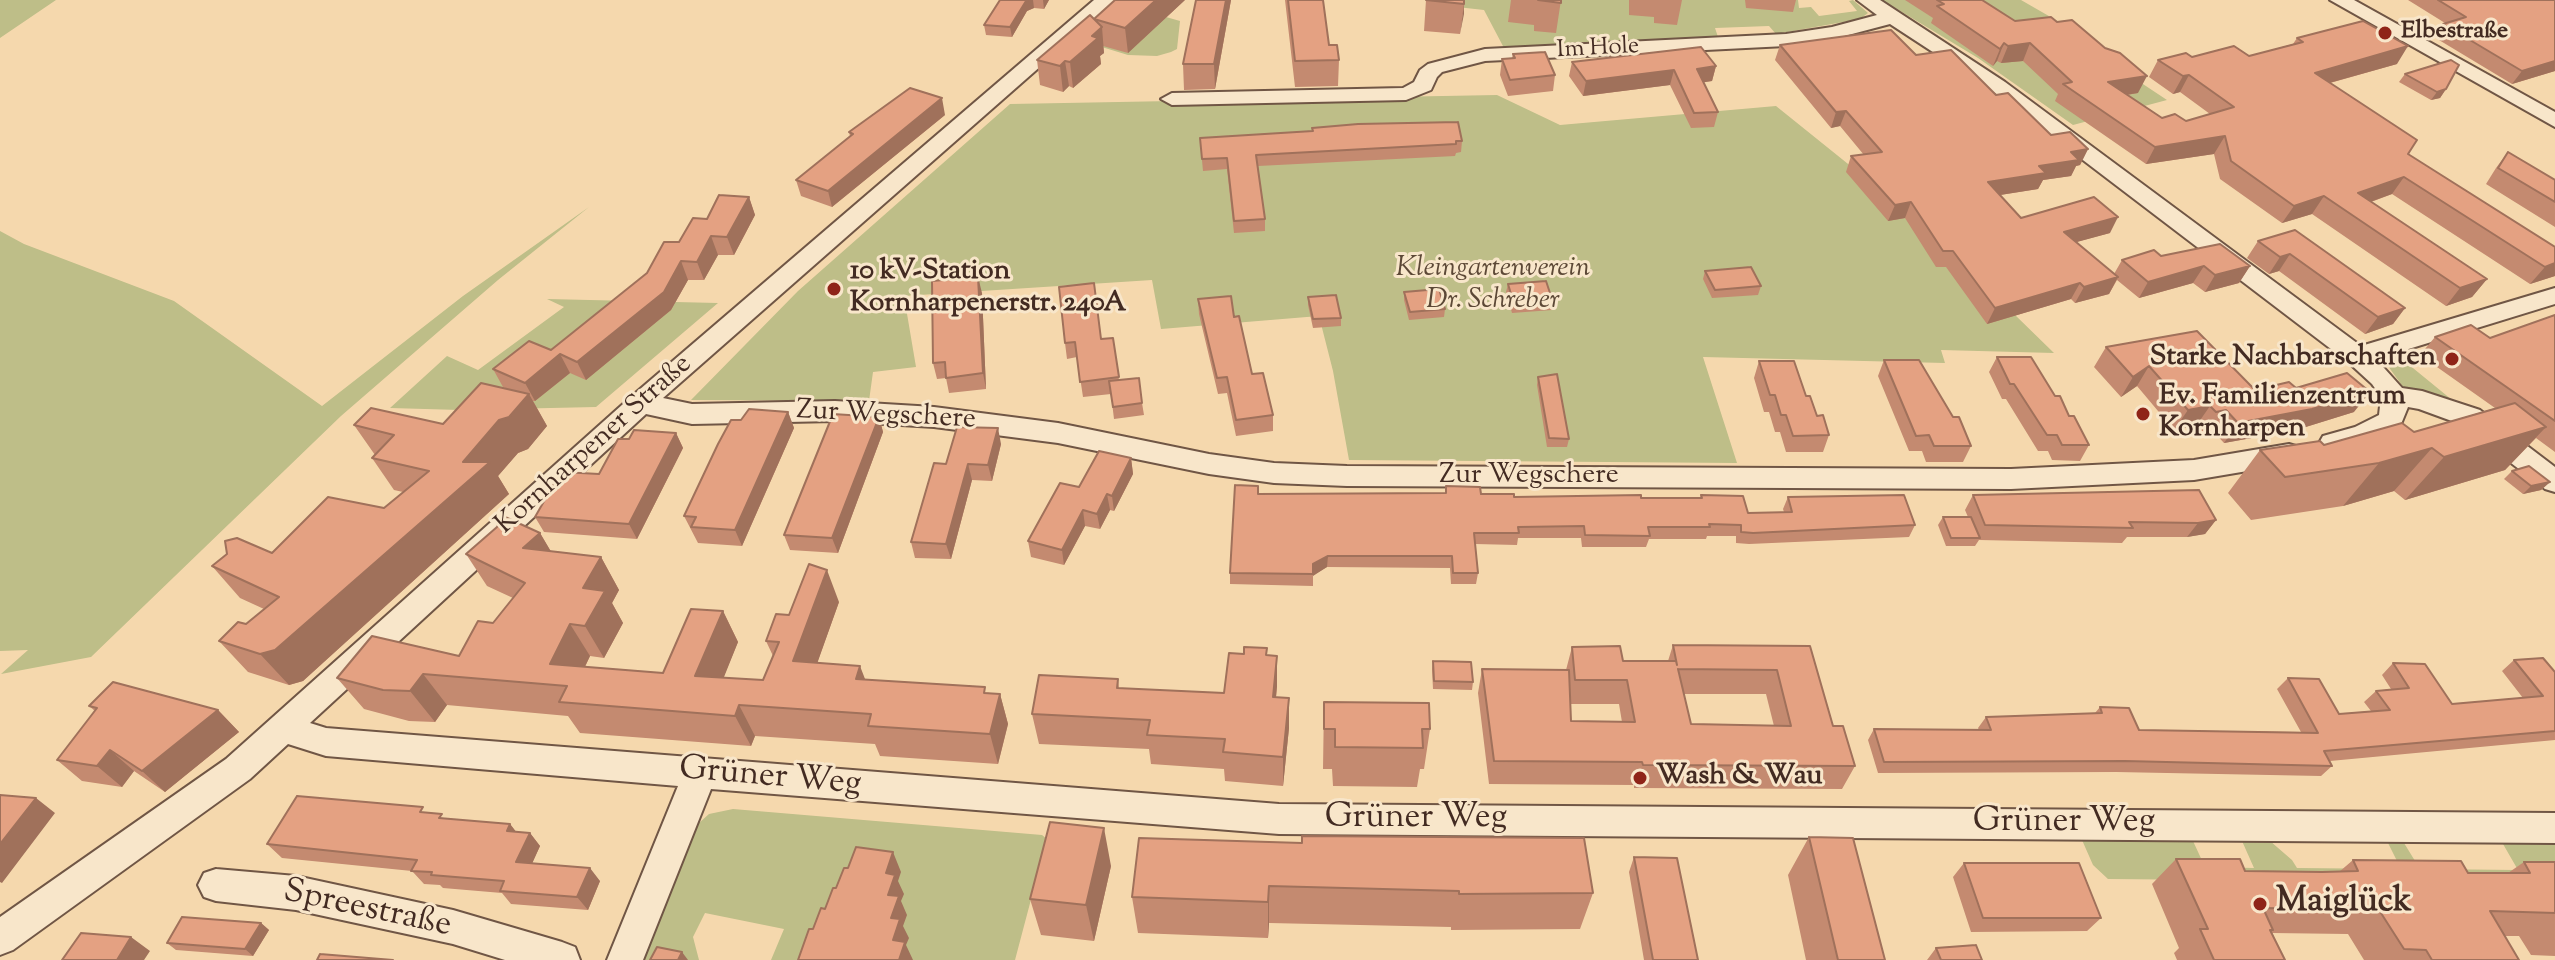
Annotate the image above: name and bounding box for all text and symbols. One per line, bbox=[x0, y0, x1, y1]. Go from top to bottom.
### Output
place label: Elbestraße bbox=[2401, 19, 2508, 47]
marker: Elbestraße bbox=[2376, 24, 2394, 42]
street label: Im Hole bbox=[1556, 33, 1640, 67]
park label: Kleingartenverein Dr. Schreber bbox=[1396, 253, 1590, 319]
place label: 10 kV-Station Kornharpenerstr. 240A bbox=[850, 256, 1126, 322]
marker: 10 kV-Station Kornharpenerstr. 240A bbox=[825, 280, 843, 298]
place label: Starke Nachbarschaften bbox=[2150, 342, 2436, 376]
street label: Kornharpener Straße bbox=[490, 349, 700, 543]
marker: Starke Nachbarschaften bbox=[2443, 350, 2461, 368]
place label: Ev. Familienzentrum Kornharpen bbox=[2159, 381, 2406, 447]
street label: Zur Wegschere bbox=[795, 396, 977, 438]
marker: Ev. Familienzentrum Kornharpen bbox=[2134, 405, 2152, 423]
street label: Zur Wegschere bbox=[1439, 460, 1619, 494]
street label: Grüner Weg bbox=[677, 751, 863, 807]
place label: Wash & Wau bbox=[1656, 761, 1822, 795]
marker: Wash & Wau bbox=[1631, 769, 1649, 787]
street label: Grüner Weg bbox=[1325, 800, 1507, 840]
street label: Grüner Weg bbox=[1973, 804, 2155, 844]
street label: Spreestraße bbox=[279, 873, 455, 949]
place label: Maiglück bbox=[2276, 884, 2411, 924]
marker: Maiglück bbox=[2251, 895, 2269, 913]

